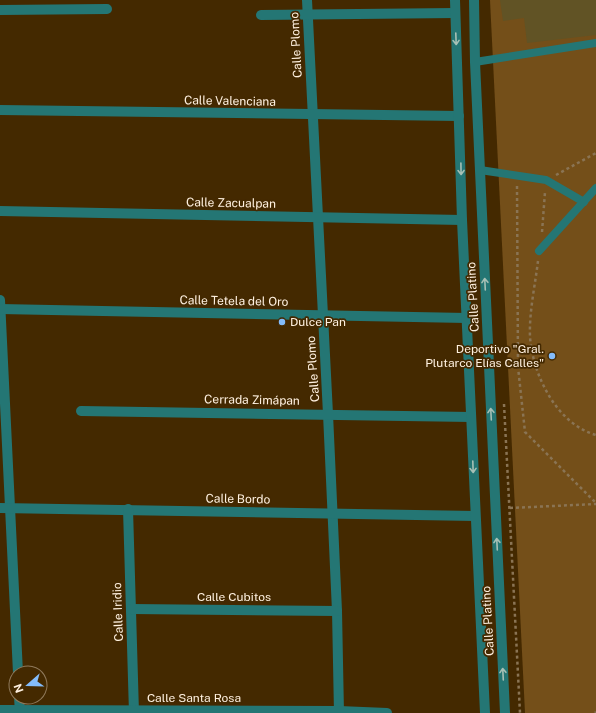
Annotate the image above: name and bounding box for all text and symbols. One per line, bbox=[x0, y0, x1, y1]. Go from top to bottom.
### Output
street label: Calle Plomo bbox=[287, 11, 305, 78]
one-way arrow bbox=[453, 32, 460, 45]
street label: Calle Valenciana bbox=[184, 93, 276, 109]
one-way arrow bbox=[457, 162, 465, 175]
street label: Calle Zacualpan bbox=[186, 195, 276, 211]
street label: Calle Platino bbox=[464, 261, 482, 332]
one-way arrow bbox=[482, 278, 489, 291]
street label: Calle Tetela del Oro bbox=[179, 293, 289, 309]
place label: Dulce Pan bbox=[290, 315, 346, 329]
marker: Dulce Pan bbox=[277, 317, 287, 327]
street label: Calle Plomo bbox=[304, 335, 322, 402]
place label: Deportivo "Gral. Plutarco Elías Calles" bbox=[425, 342, 544, 370]
marker: Deportivo "Gral. Plutarco Elías Calles" bbox=[547, 351, 557, 361]
street label: Cerrada Zimápan bbox=[204, 392, 300, 408]
one-way arrow bbox=[488, 408, 495, 421]
one-way arrow bbox=[469, 460, 476, 473]
street label: Calle Bordo bbox=[206, 491, 271, 507]
one-way arrow bbox=[493, 538, 501, 551]
street label: Calle Iridio bbox=[110, 582, 126, 642]
street label: Calle Platino bbox=[479, 585, 497, 656]
street label: Calle Cubitos bbox=[197, 590, 271, 604]
north arrow bbox=[8, 665, 48, 705]
one-way arrow bbox=[499, 668, 507, 681]
text: N bbox=[11, 682, 26, 695]
street label: Calle Santa Rosa bbox=[147, 691, 241, 705]

